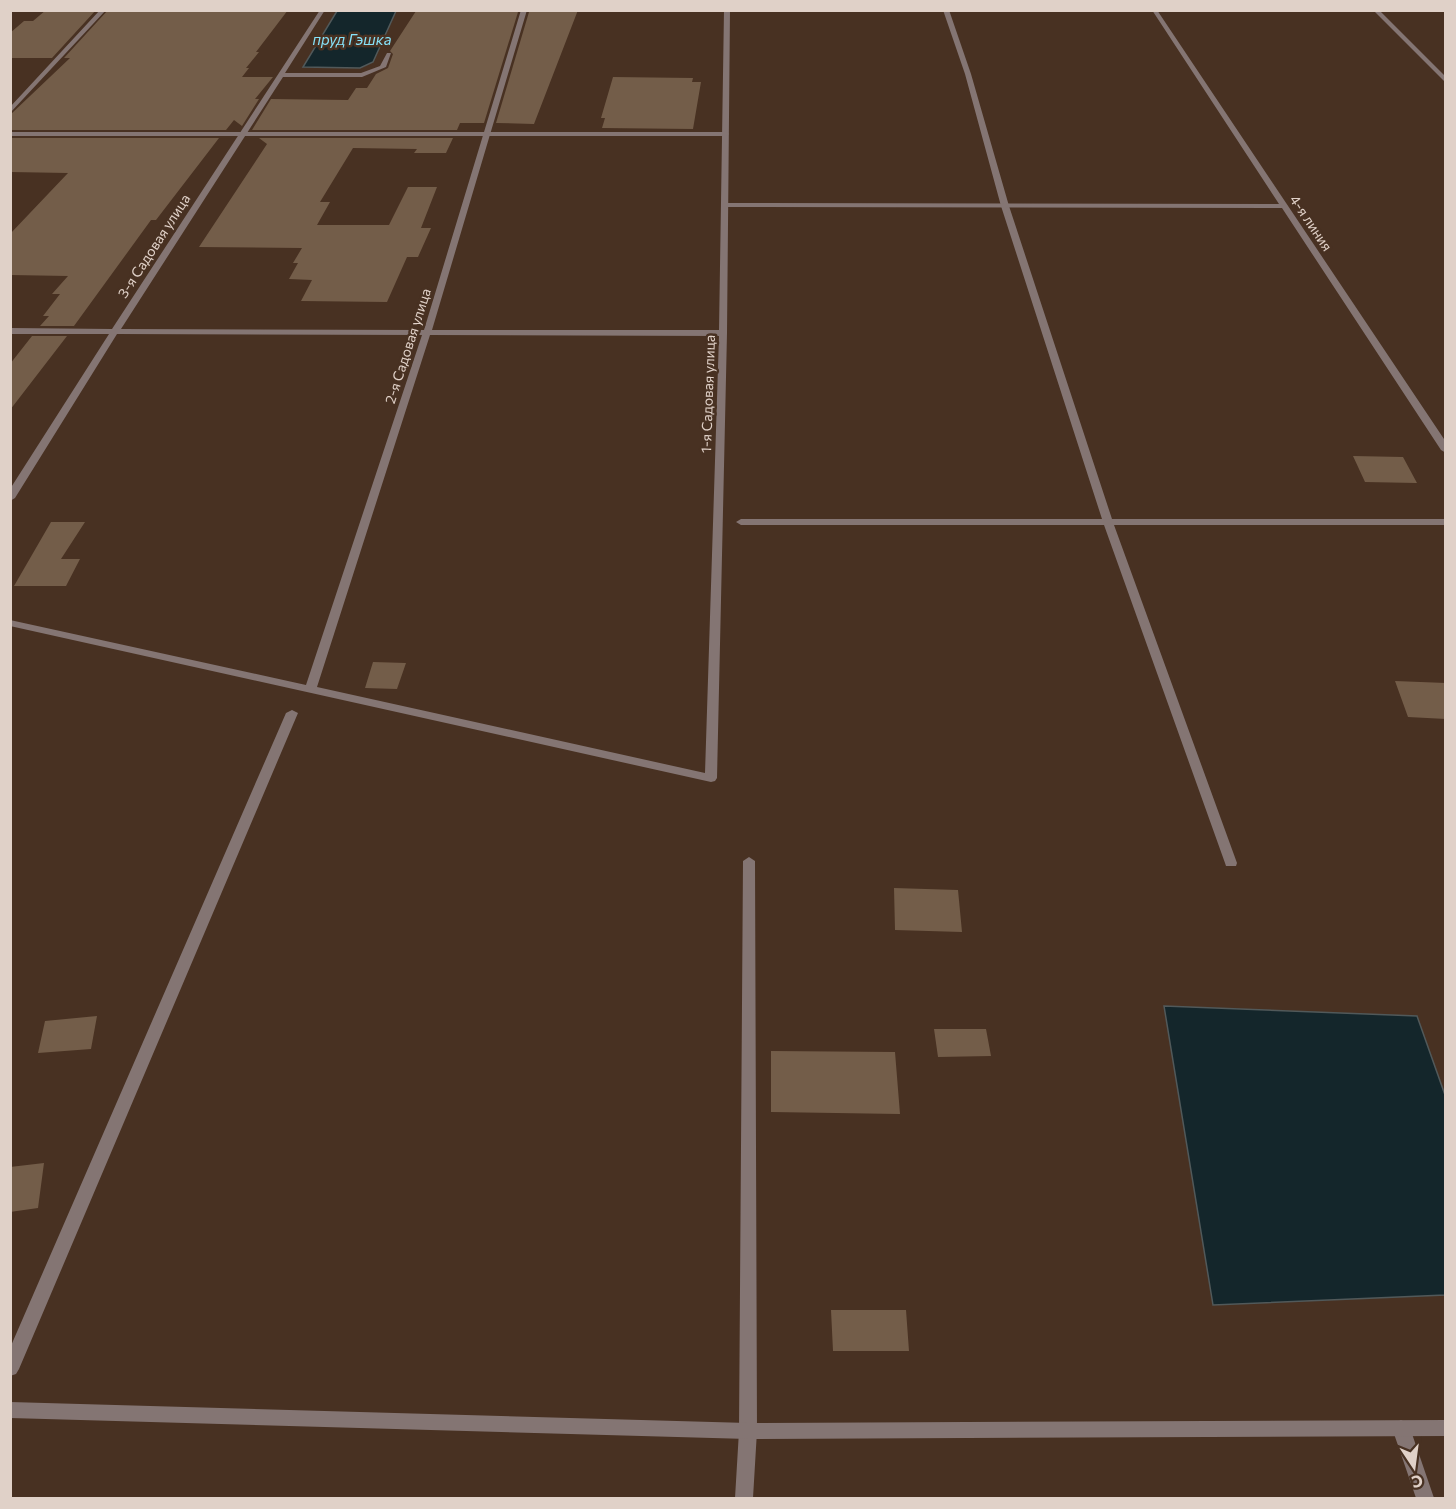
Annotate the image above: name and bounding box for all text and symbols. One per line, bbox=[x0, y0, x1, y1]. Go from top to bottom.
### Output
water label: пруд Гэшка bbox=[312, 30, 392, 48]
street label: 3-я Садовая улица bbox=[114, 191, 193, 301]
street label: 4-я линия bbox=[1287, 192, 1336, 254]
street label: 2-я Садовая улица bbox=[381, 286, 434, 406]
street label: 1-я Садовая улица bbox=[697, 335, 718, 453]
north arrow bbox=[1384, 1437, 1444, 1497]
text: С bbox=[1410, 1472, 1425, 1493]

